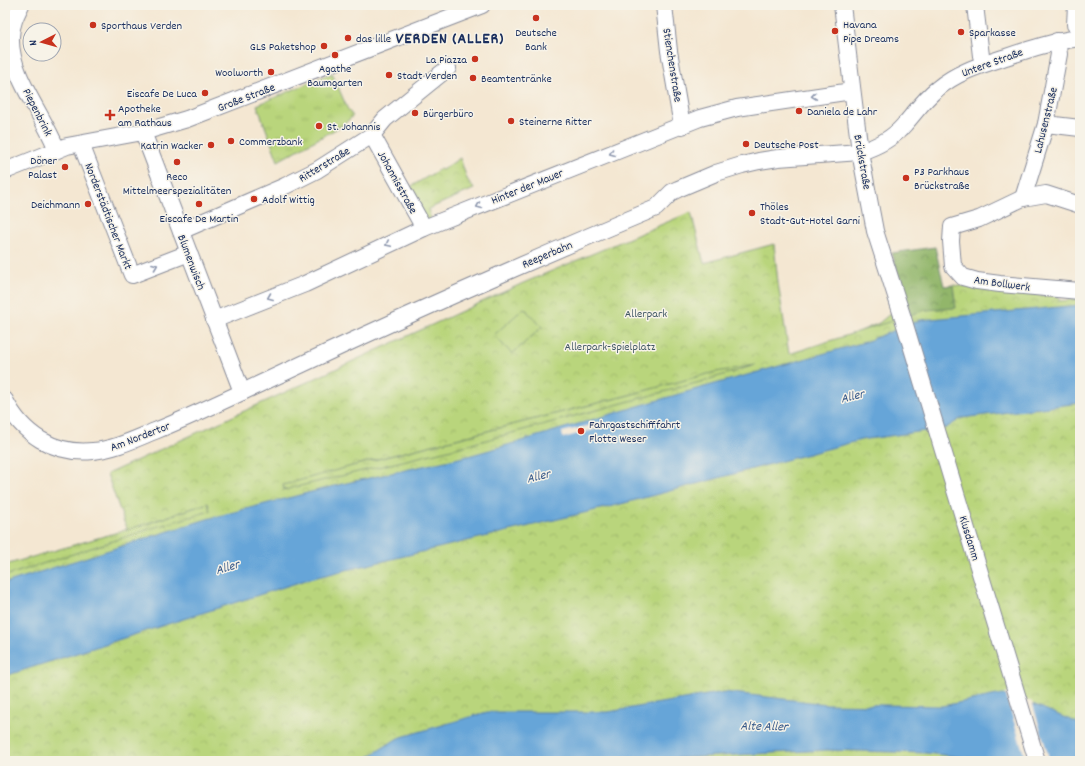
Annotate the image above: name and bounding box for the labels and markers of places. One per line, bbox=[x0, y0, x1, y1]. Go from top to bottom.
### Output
marker: Deutsche Bank bbox=[531, 13, 541, 23]
place label: Havana Pipe Dreams bbox=[843, 17, 899, 48]
place label: Sporthaus Verden bbox=[101, 18, 183, 35]
marker: Sporthaus Verden bbox=[88, 20, 98, 30]
place label: Deutsche Bank bbox=[515, 25, 557, 56]
place label: Sparkasse bbox=[969, 25, 1016, 42]
marker: Havana Pipe Dreams bbox=[830, 26, 840, 36]
marker: Sparkasse bbox=[956, 27, 966, 37]
place label: das lille bbox=[356, 31, 391, 48]
marker: das lille bbox=[343, 33, 353, 43]
place label: GLS Paketshop bbox=[250, 39, 316, 56]
marker: GLS Paketshop bbox=[319, 41, 329, 51]
marker: Agathe Baumgarten bbox=[330, 50, 340, 60]
place label: La Piazza bbox=[426, 52, 467, 69]
marker: La Piazza bbox=[470, 54, 480, 64]
place label: Agathe Baumgarten bbox=[307, 61, 363, 92]
place label: Woolworth bbox=[215, 65, 263, 82]
marker: Woolworth bbox=[266, 67, 276, 77]
place label: Stadt Verden bbox=[397, 68, 458, 85]
marker: Stadt Verden bbox=[384, 70, 394, 80]
place label: Beamtentränke bbox=[481, 71, 552, 88]
marker: Beamtentränke bbox=[468, 73, 478, 83]
place label: Eiscafe De Luca bbox=[127, 86, 197, 103]
marker: Eiscafe De Luca bbox=[200, 88, 210, 98]
place label: Apotheke am Rathaus bbox=[118, 101, 172, 132]
place label: Daniela de Lahr bbox=[807, 104, 878, 121]
place label: Bürgerbüro bbox=[423, 106, 473, 123]
marker: Daniela de Lahr bbox=[794, 106, 804, 116]
marker: Bürgerbüro bbox=[410, 108, 420, 118]
marker: Apotheke am Rathaus bbox=[105, 110, 115, 120]
place label: Steinerne Ritter bbox=[519, 114, 592, 131]
marker: Steinerne Ritter bbox=[506, 116, 516, 126]
place label: St. Johannis bbox=[327, 119, 381, 136]
marker: St. Johannis bbox=[314, 121, 324, 131]
place label: Commerzbank bbox=[239, 134, 302, 151]
marker: Commerzbank bbox=[226, 136, 236, 146]
place label: Deutsche Post bbox=[754, 137, 819, 154]
place label: Katrin Wacker bbox=[140, 138, 204, 155]
marker: Deutsche Post bbox=[741, 139, 751, 149]
marker: Katrin Wacker bbox=[206, 140, 216, 150]
place label: Döner Palast bbox=[28, 153, 58, 184]
marker: Reco Mittelmeerspezialitäten bbox=[172, 157, 182, 167]
marker: Döner Palast bbox=[60, 162, 70, 172]
place label: P3 Parkhaus Brückstraße bbox=[914, 164, 970, 195]
place label: Reco Mittelmeerspezialitäten bbox=[123, 169, 232, 200]
marker: P3 Parkhaus Brückstraße bbox=[901, 173, 911, 183]
place label: Adolf Wittig bbox=[262, 192, 315, 209]
marker: Adolf Wittig bbox=[249, 194, 259, 204]
place label: Deichmann bbox=[31, 197, 80, 214]
marker: Deichmann bbox=[83, 199, 93, 209]
marker: Eiscafe De Martin bbox=[194, 199, 204, 209]
place label: Thöles Stadt-Gut-Hotel Garni bbox=[760, 199, 860, 230]
marker: Thöles Stadt-Gut-Hotel Garni bbox=[747, 208, 757, 218]
place label: Eiscafe De Martin bbox=[160, 211, 239, 228]
place label: Fahrgastschifffahrt Flotte Weser bbox=[589, 417, 681, 448]
marker: Fahrgastschifffahrt Flotte Weser bbox=[576, 426, 586, 436]

